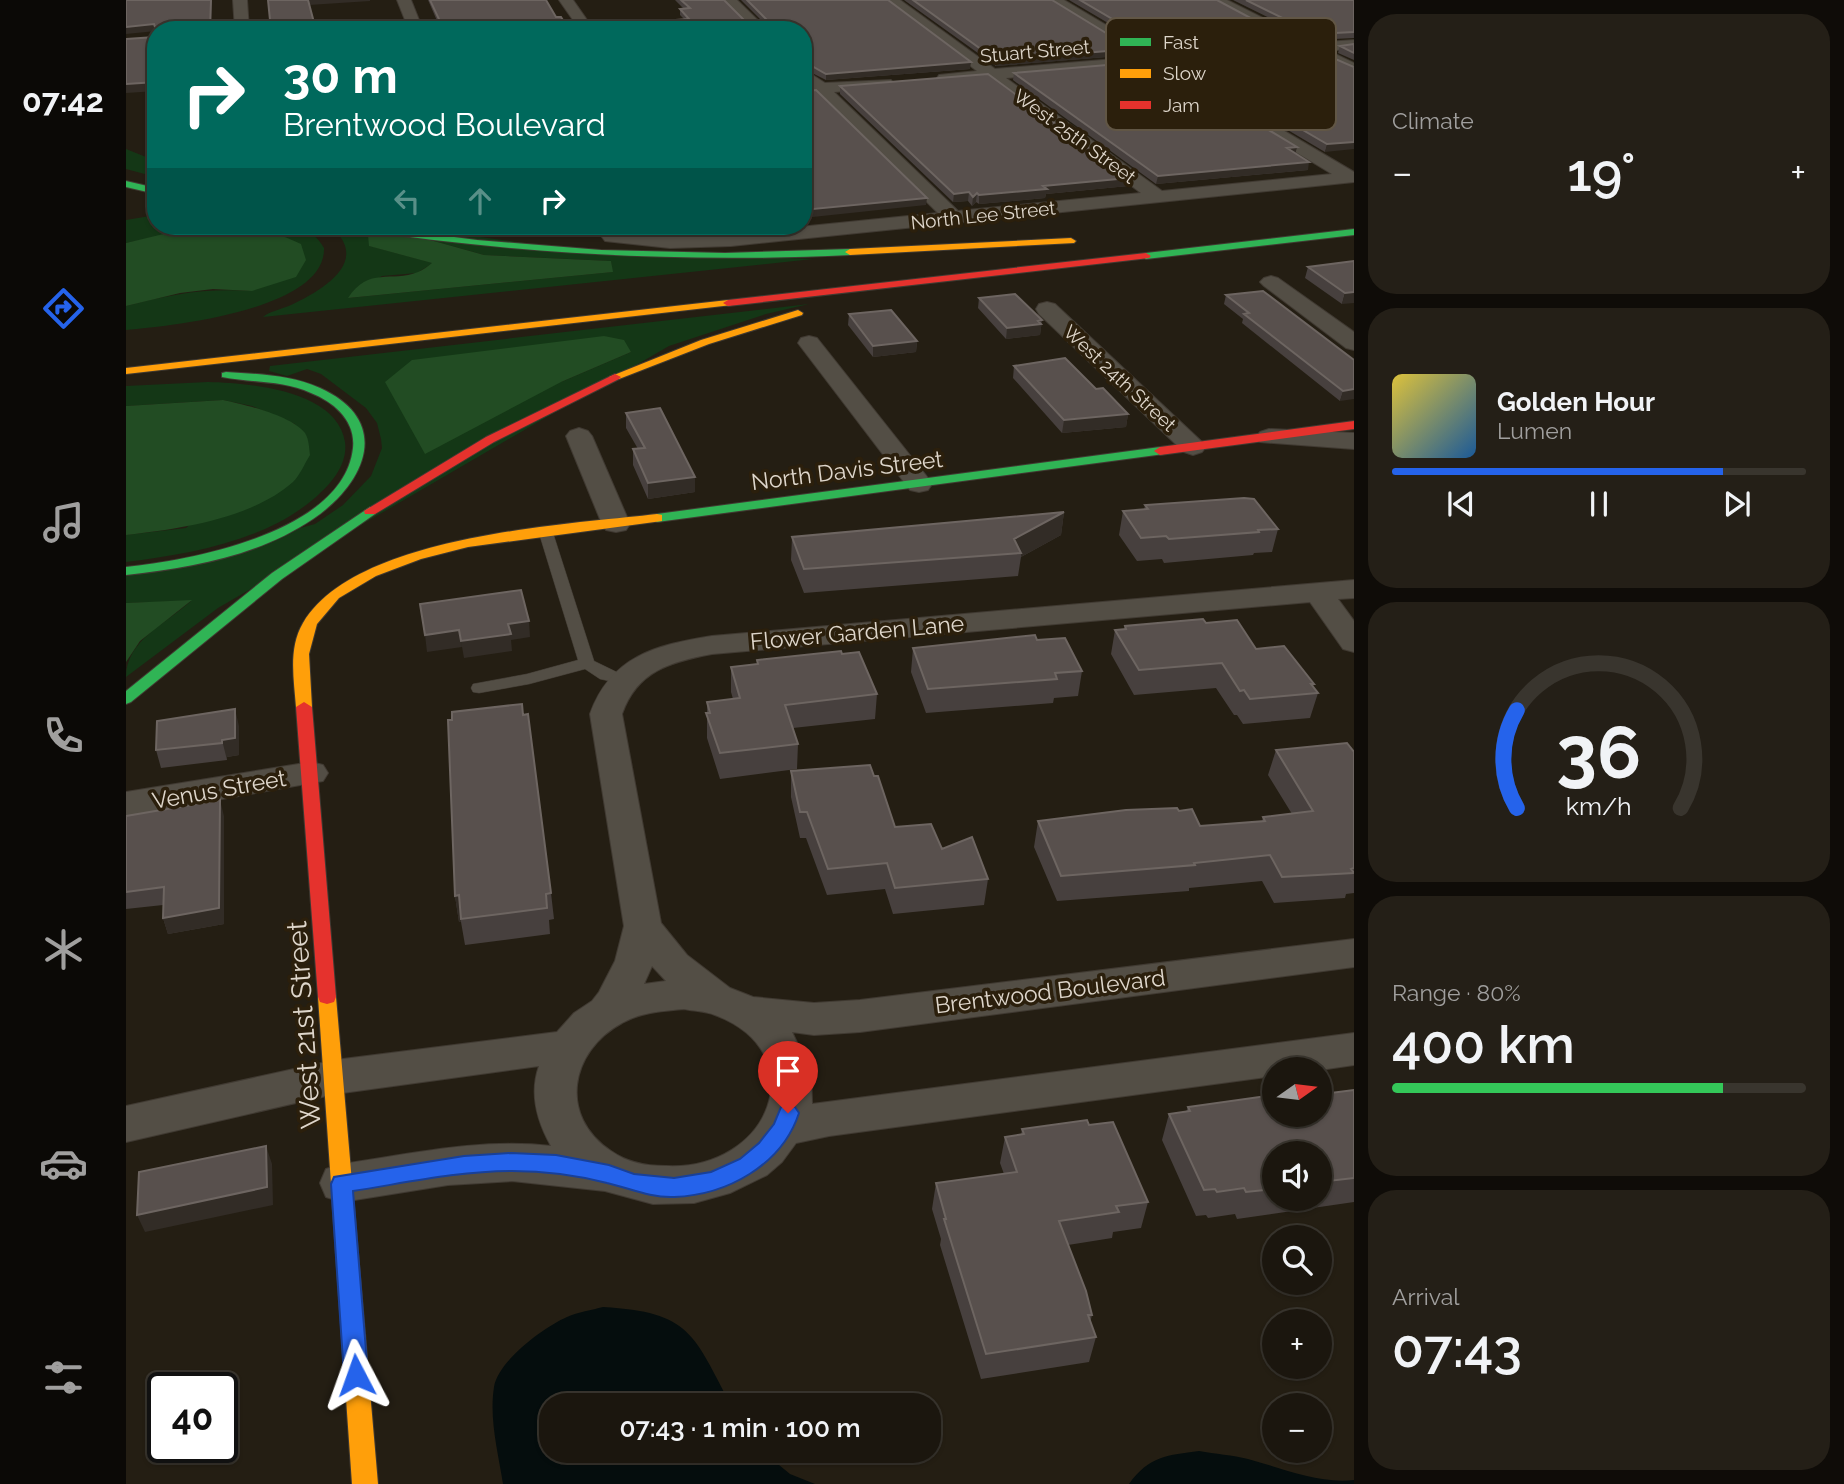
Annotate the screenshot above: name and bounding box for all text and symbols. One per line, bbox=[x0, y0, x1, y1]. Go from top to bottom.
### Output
legend bbox=[1106, 18, 1336, 130]
text: Fast bbox=[1163, 31, 1199, 53]
street label: Stuart Street bbox=[979, 35, 1091, 67]
text: 30 m bbox=[283, 47, 398, 104]
icon: right bbox=[168, 49, 259, 140]
text: Slow bbox=[1163, 62, 1207, 84]
text: 07:42 bbox=[22, 82, 104, 119]
street label: West 25th Street bbox=[1010, 84, 1141, 188]
text: Jam bbox=[1163, 94, 1200, 116]
text: Brentwood Boulevard bbox=[283, 106, 606, 143]
text: Climate bbox=[1392, 107, 1474, 134]
text: 19° bbox=[1567, 142, 1635, 203]
text: − bbox=[1392, 150, 1412, 195]
text: + bbox=[1790, 150, 1806, 195]
icon: left bbox=[388, 182, 426, 220]
icon: ahead bbox=[461, 182, 499, 220]
icon: right bbox=[534, 182, 572, 220]
street label: North Lee Street bbox=[910, 196, 1057, 234]
icon: directions bbox=[39, 284, 88, 333]
street label: West 24th Street bbox=[1059, 320, 1181, 436]
text: Golden Hour bbox=[1497, 387, 1655, 417]
text: Lumen bbox=[1497, 417, 1572, 444]
street label: North Davis Street bbox=[750, 445, 945, 495]
icon: previous bbox=[1442, 485, 1480, 523]
icon: pause bbox=[1580, 485, 1618, 523]
icon: next bbox=[1718, 485, 1756, 523]
icon: music bbox=[39, 498, 88, 547]
street label: Flower Garden Lane bbox=[749, 609, 965, 655]
text: 36 bbox=[1557, 710, 1641, 795]
icon: phone bbox=[39, 711, 88, 760]
street label: Venus Street bbox=[150, 764, 288, 814]
text: km/h bbox=[1566, 791, 1632, 821]
street label: West 21st Street bbox=[280, 919, 328, 1130]
icon: climate bbox=[39, 925, 88, 974]
street label: Brentwood Boulevard bbox=[933, 963, 1167, 1019]
text: Range · 80% bbox=[1392, 979, 1521, 1006]
text: 400 km bbox=[1392, 1014, 1575, 1075]
pin bbox=[758, 1041, 818, 1113]
icon: arrive bbox=[769, 1052, 807, 1090]
north arrow bbox=[1262, 1057, 1332, 1127]
map controls bbox=[1262, 1057, 1332, 1463]
icon: car bbox=[39, 1139, 88, 1188]
button: sound bbox=[1262, 1141, 1332, 1211]
button: search bbox=[1262, 1225, 1332, 1295]
text: Arrival bbox=[1392, 1283, 1459, 1310]
button: + bbox=[1262, 1309, 1332, 1379]
text: 07:43 bbox=[1392, 1318, 1522, 1379]
position arrow bbox=[319, 1338, 393, 1412]
icon: filters bbox=[39, 1353, 88, 1402]
speed limit sign: 40 bbox=[147, 1372, 238, 1463]
button: − bbox=[1262, 1393, 1332, 1463]
text: 07:43 · 1 min · 100 m bbox=[620, 1413, 861, 1443]

